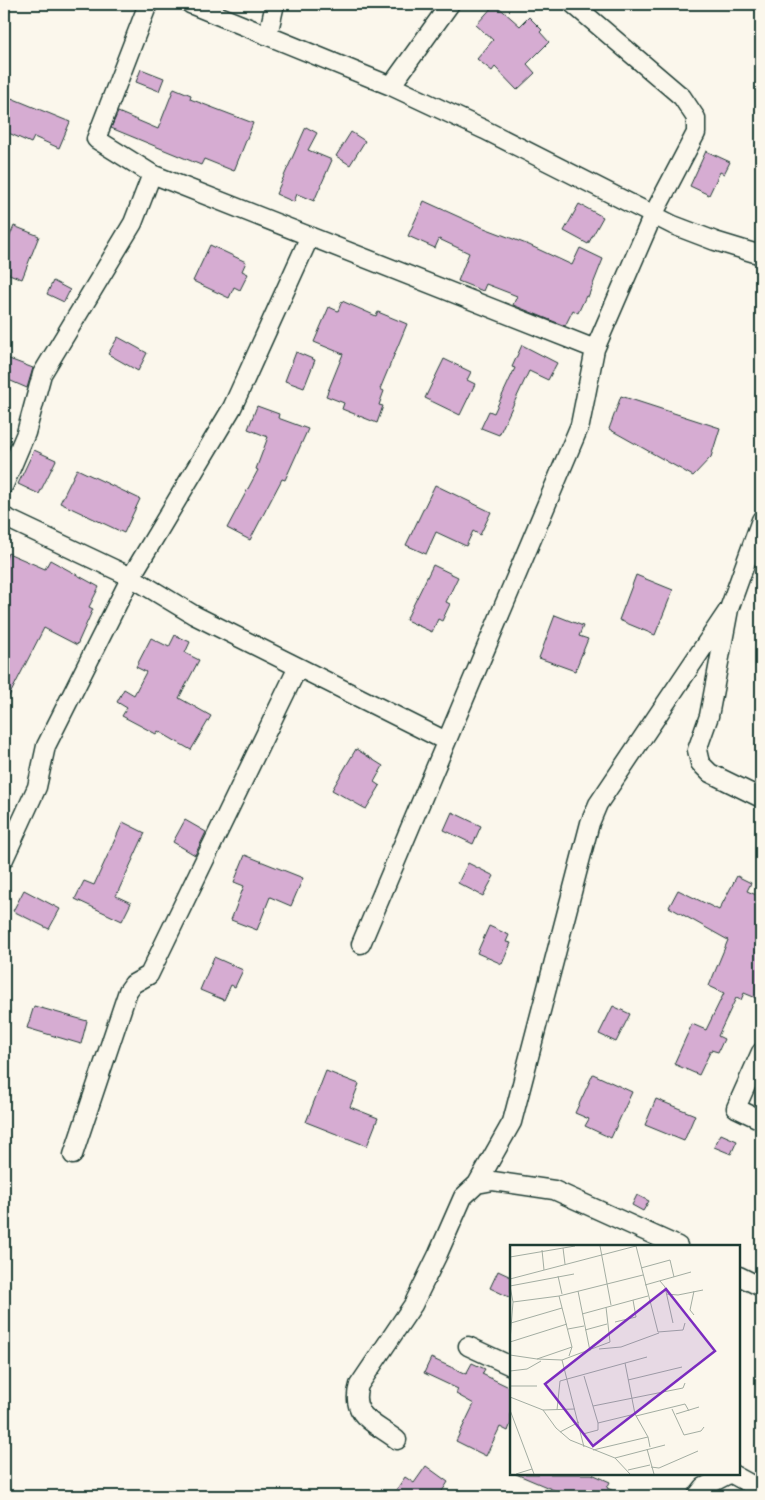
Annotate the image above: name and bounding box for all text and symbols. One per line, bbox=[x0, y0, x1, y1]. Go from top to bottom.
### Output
inset map bbox=[510, 1245, 740, 1475]

